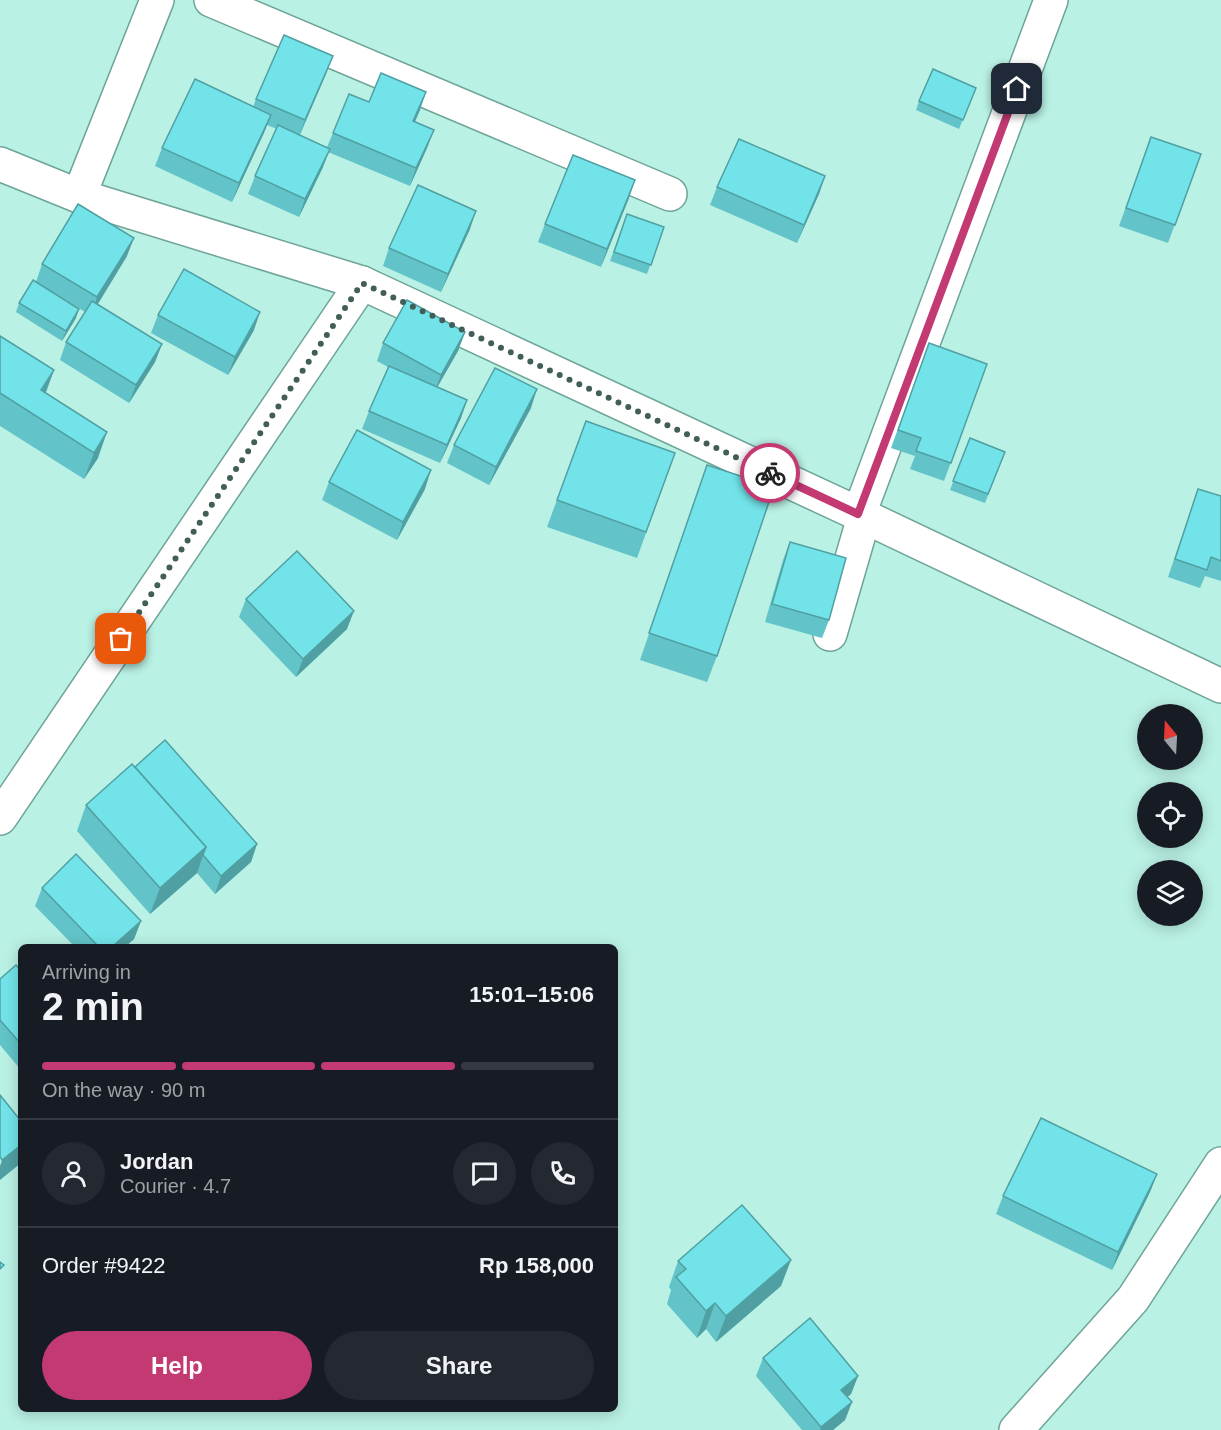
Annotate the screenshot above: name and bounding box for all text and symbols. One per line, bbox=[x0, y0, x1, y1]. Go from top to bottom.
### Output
pin bbox=[991, 63, 1042, 114]
icon: home bbox=[1000, 72, 1033, 105]
courier bbox=[740, 443, 800, 503]
icon: bike bbox=[754, 457, 787, 490]
pin bbox=[95, 613, 146, 664]
icon: bag bbox=[104, 622, 137, 655]
north arrow bbox=[1137, 704, 1203, 770]
map controls bbox=[1137, 704, 1203, 926]
button: locate bbox=[1137, 782, 1203, 848]
button: layers bbox=[1137, 860, 1203, 926]
text: Arriving in bbox=[42, 961, 131, 983]
text: 15:01–15:06 bbox=[469, 982, 594, 1007]
text: 2 min bbox=[42, 985, 144, 1028]
text: On the way · 90 m bbox=[42, 1079, 205, 1101]
button: person bbox=[42, 1142, 105, 1205]
button: chat bbox=[453, 1142, 516, 1205]
button: phone bbox=[531, 1142, 594, 1205]
text: Jordan bbox=[120, 1149, 193, 1174]
text: Courier · 4.7 bbox=[120, 1175, 231, 1197]
text: Order #9422 bbox=[42, 1253, 166, 1278]
text: Rp 158,000 bbox=[479, 1253, 594, 1278]
button: Help bbox=[42, 1331, 312, 1400]
button: Share bbox=[324, 1331, 594, 1400]

